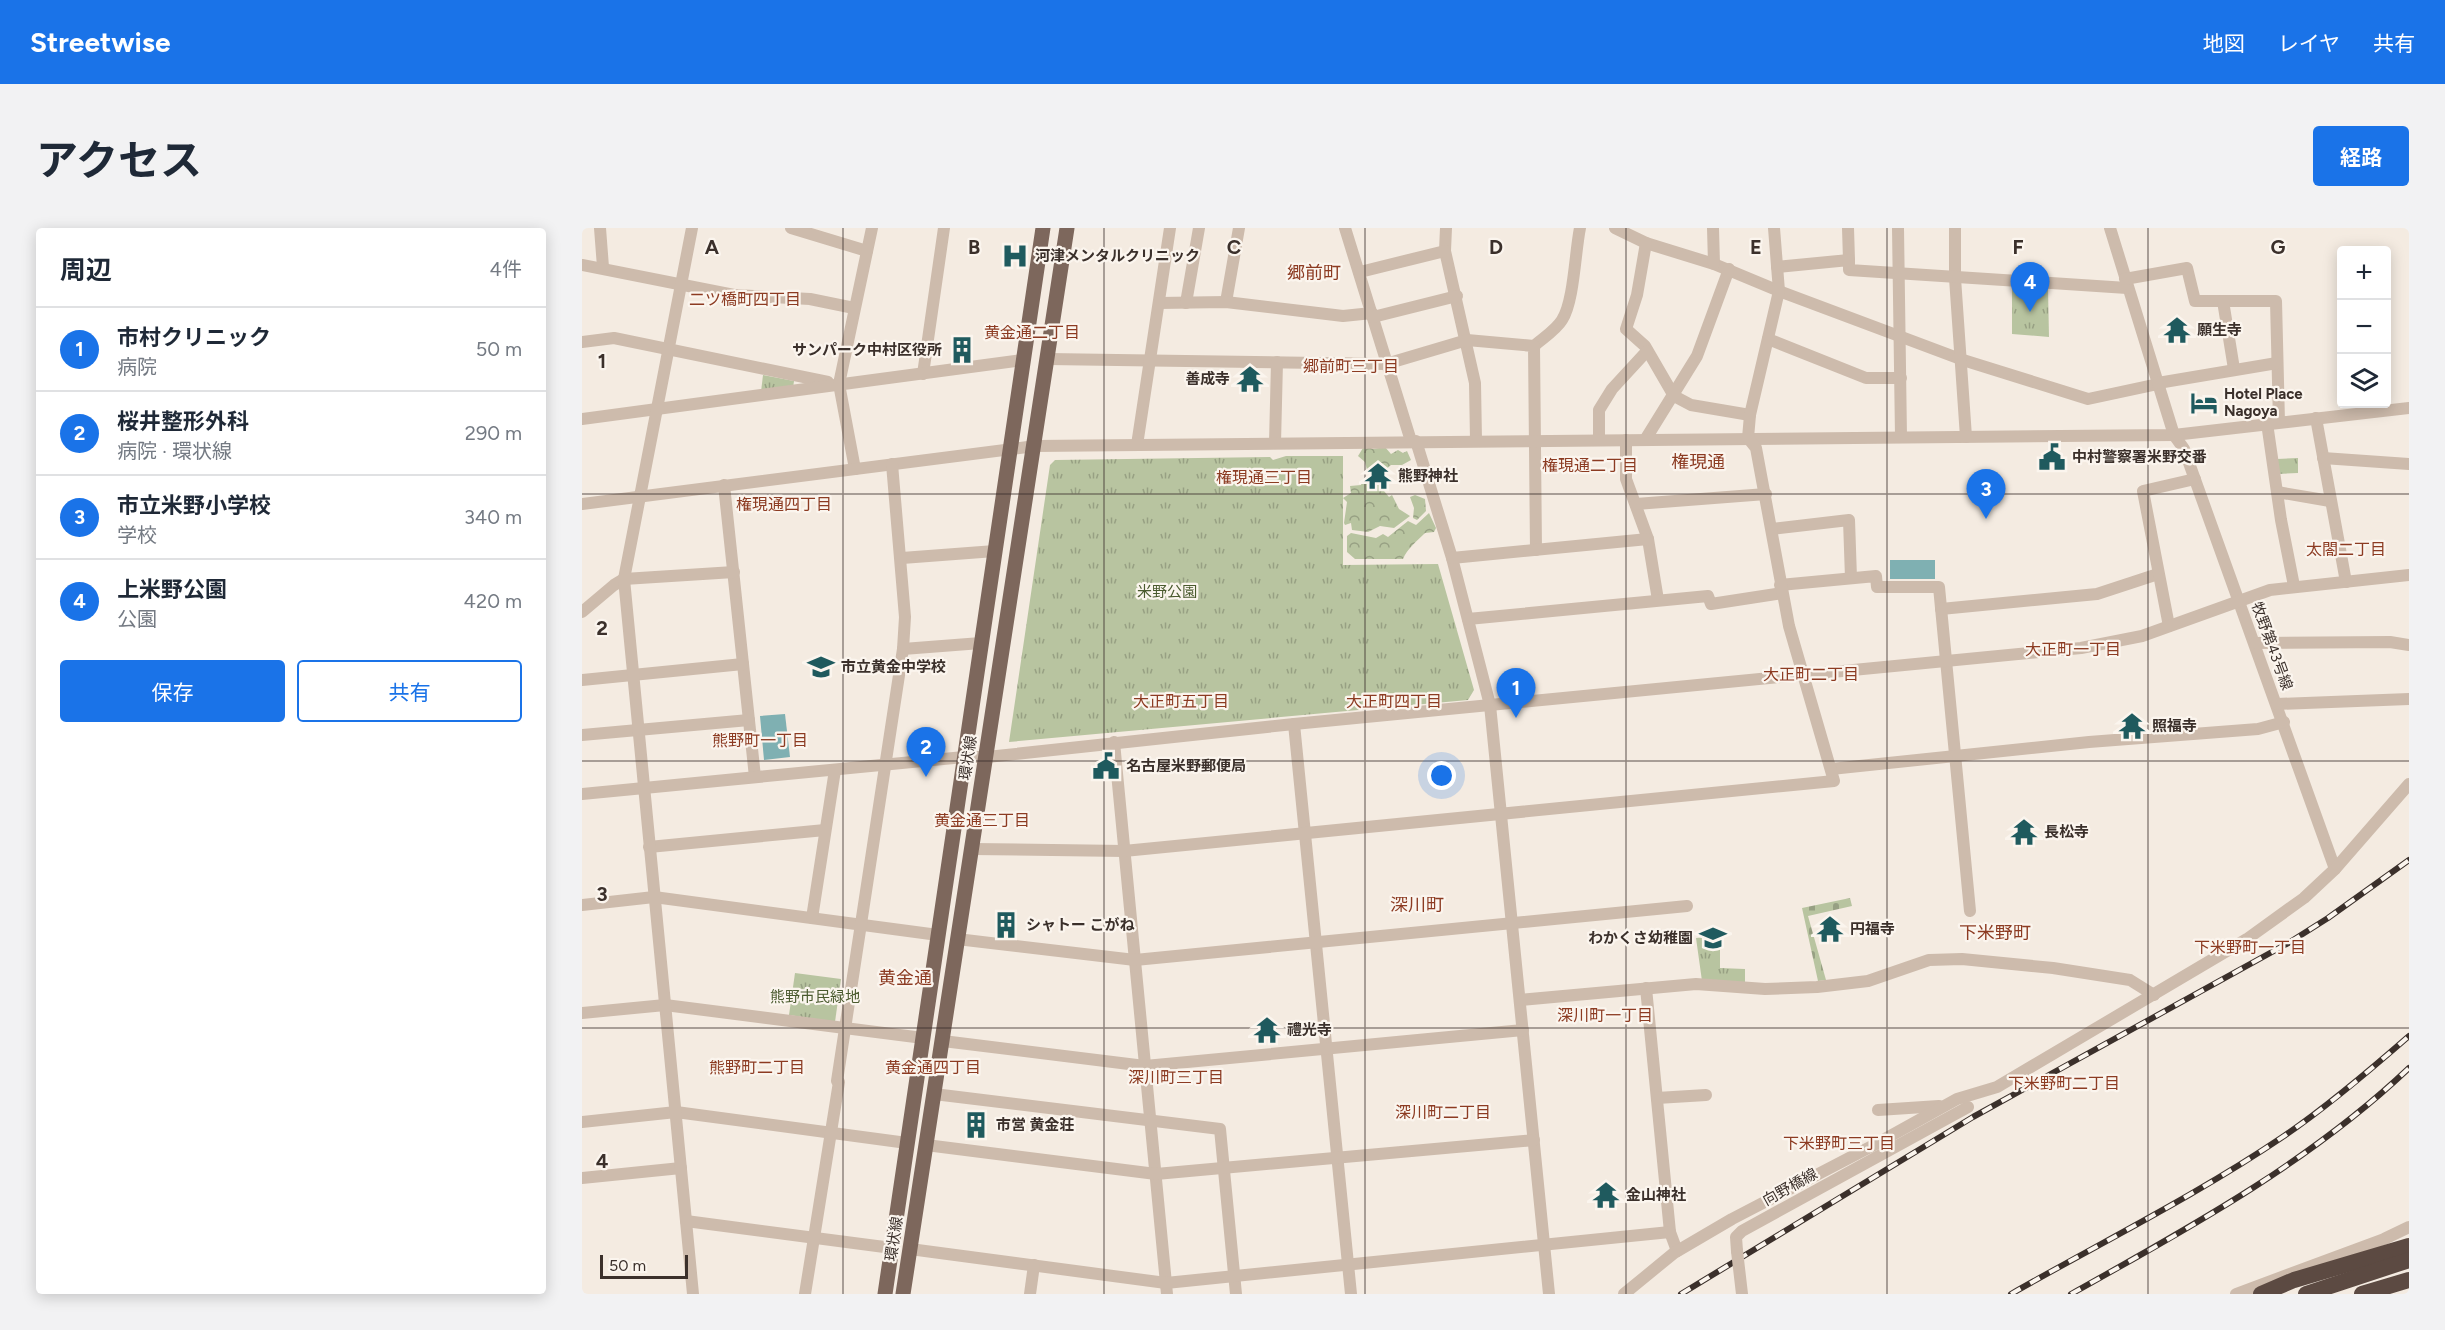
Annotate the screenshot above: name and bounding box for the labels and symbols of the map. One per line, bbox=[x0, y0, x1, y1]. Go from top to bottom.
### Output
text: A bbox=[705, 235, 720, 259]
text: B bbox=[968, 235, 980, 259]
text: C bbox=[1227, 235, 1241, 259]
text: D bbox=[1489, 235, 1503, 259]
text: E bbox=[1750, 235, 1762, 259]
text: F bbox=[2012, 235, 2024, 259]
text: G bbox=[2271, 235, 2286, 259]
hospital icon: 河津メンタルクリニック bbox=[1000, 241, 1030, 271]
place label: 河津メンタルクリニック bbox=[1035, 247, 1200, 265]
district label: 郷前町 bbox=[1287, 262, 1341, 284]
pin: 4 bbox=[2010, 262, 2050, 312]
district label: 二ツ橋町四丁目 bbox=[689, 290, 801, 309]
temple icon: 願生寺 bbox=[2162, 315, 2192, 345]
place label: 願生寺 bbox=[2197, 321, 2242, 339]
district label: 黄金通二丁目 bbox=[984, 323, 1080, 342]
building icon: サンパーク中村区役所 bbox=[947, 335, 977, 365]
place label: サンパーク中村区役所 bbox=[792, 341, 942, 359]
text: 1 bbox=[598, 349, 606, 373]
district label: 郷前町三丁目 bbox=[1303, 357, 1399, 376]
temple icon: 善成寺 bbox=[1235, 364, 1265, 394]
place label: 善成寺 bbox=[1185, 370, 1230, 388]
place label: Hotel Place Nagoya bbox=[2224, 385, 2303, 420]
hotel icon: Hotel Place Nagoya bbox=[2189, 388, 2219, 418]
public building icon: 中村警察署米野交番 bbox=[2037, 442, 2067, 472]
place label: 中村警察署米野交番 bbox=[2072, 448, 2207, 466]
district label: 権現通 bbox=[1671, 451, 1725, 473]
district label: 権現通二丁目 bbox=[1542, 456, 1638, 475]
temple icon: 熊野神社 bbox=[1363, 461, 1393, 491]
place label: 熊野神社 bbox=[1398, 467, 1458, 485]
district label: 権現通三丁目 bbox=[1216, 468, 1312, 487]
pin: 3 bbox=[1966, 470, 2006, 519]
district label: 権現通四丁目 bbox=[736, 495, 832, 514]
district label: 太閤二丁目 bbox=[2306, 540, 2386, 559]
park label: 米野公園 bbox=[1137, 583, 1197, 601]
street label: 牧野第43号線 bbox=[2248, 599, 2296, 693]
text: 2 bbox=[596, 616, 608, 640]
district label: 大正町一丁目 bbox=[2025, 640, 2121, 659]
school or university icon: 市立黄金中学校 bbox=[806, 652, 836, 682]
place label: 市立黄金中学校 bbox=[841, 658, 946, 676]
district label: 大正町二丁目 bbox=[1763, 665, 1859, 684]
pin: 1 bbox=[1496, 668, 1536, 718]
district label: 大正町五丁目 bbox=[1133, 692, 1229, 711]
district label: 大正町四丁目 bbox=[1346, 692, 1442, 711]
temple icon: 照福寺 bbox=[2117, 711, 2147, 741]
place label: 照福寺 bbox=[2152, 717, 2197, 735]
pin: 2 bbox=[906, 728, 946, 777]
district label: 熊野町一丁目 bbox=[712, 731, 808, 750]
street label: 環状線 bbox=[956, 734, 980, 782]
public building icon: 名古屋米野郵便局 bbox=[1091, 751, 1121, 781]
place label: 名古屋米野郵便局 bbox=[1126, 757, 1246, 775]
your location bbox=[1427, 761, 1456, 790]
district label: 黄金通三丁目 bbox=[934, 811, 1030, 830]
temple icon: 長松寺 bbox=[2009, 817, 2039, 847]
place label: 長松寺 bbox=[2044, 823, 2089, 841]
text: 3 bbox=[596, 882, 608, 906]
district label: 深川町 bbox=[1390, 894, 1444, 916]
building icon: シャトー こがね bbox=[991, 910, 1021, 940]
temple icon: 円福寺 bbox=[1815, 914, 1845, 944]
place label: シャトー こがね bbox=[1026, 916, 1135, 934]
place label: 円福寺 bbox=[1850, 920, 1895, 938]
district label: 下米野町 bbox=[1959, 922, 2031, 944]
school or university icon: わかくさ幼稚園 bbox=[1698, 923, 1728, 953]
place label: わかくさ幼稚園 bbox=[1588, 929, 1693, 947]
district label: 下米野町一丁目 bbox=[2194, 938, 2306, 957]
district label: 黄金通 bbox=[878, 967, 932, 989]
park label: 熊野市民緑地 bbox=[770, 988, 860, 1006]
district label: 深川町一丁目 bbox=[1557, 1006, 1653, 1025]
temple icon: 禮光寺 bbox=[1252, 1015, 1282, 1045]
place label: 禮光寺 bbox=[1287, 1021, 1332, 1039]
district label: 熊野町二丁目 bbox=[709, 1058, 805, 1077]
district label: 黄金通四丁目 bbox=[885, 1058, 981, 1077]
district label: 深川町三丁目 bbox=[1128, 1068, 1224, 1087]
district label: 下米野町二丁目 bbox=[2008, 1074, 2120, 1093]
district label: 深川町二丁目 bbox=[1395, 1103, 1491, 1122]
building icon: 市営 黄金荘 bbox=[961, 1110, 991, 1140]
place label: 市営 黄金荘 bbox=[996, 1116, 1075, 1134]
district label: 下米野町三丁目 bbox=[1783, 1134, 1895, 1153]
text: 4 bbox=[596, 1149, 609, 1173]
street label: 向野橋線 bbox=[1759, 1165, 1821, 1209]
temple icon: 金山神社 bbox=[1591, 1180, 1621, 1210]
place label: 金山神社 bbox=[1626, 1186, 1686, 1204]
street label: 環状線 bbox=[882, 1215, 906, 1263]
scale bar bbox=[600, 1252, 688, 1280]

